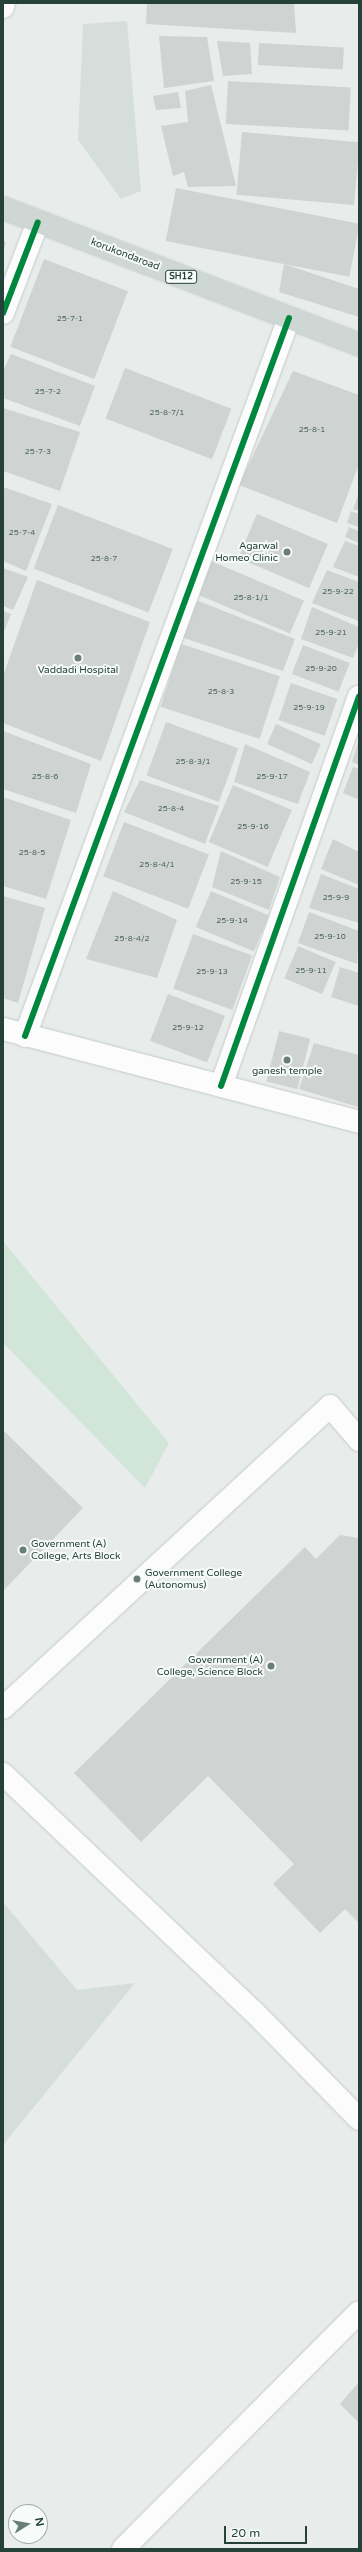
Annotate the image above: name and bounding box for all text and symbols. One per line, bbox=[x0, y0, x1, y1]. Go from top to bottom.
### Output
street label: korukondaroad bbox=[89, 236, 161, 274]
road number: SH12 bbox=[165, 270, 197, 284]
house number: 25-7-1 bbox=[57, 314, 83, 324]
house number: 25-7-2 bbox=[35, 387, 61, 397]
house number: 25-8-7/1 bbox=[150, 408, 184, 418]
house number: 25-8-1 bbox=[299, 425, 325, 435]
house number: 25-7-3 bbox=[25, 447, 51, 457]
house number: 25-7-4 bbox=[9, 528, 35, 538]
place label: Agarwal Homeo Clinic bbox=[215, 540, 278, 564]
marker: Agarwal Homeo Clinic bbox=[281, 546, 293, 558]
house number: 25-8-7 bbox=[91, 554, 117, 564]
house number: 25-9-22 bbox=[322, 587, 354, 597]
house number: 25-8-1/1 bbox=[233, 593, 269, 603]
house number: 25-9-21 bbox=[315, 628, 347, 638]
marker: Vaddadi Hospital bbox=[72, 652, 84, 664]
house number: 25-9-20 bbox=[305, 664, 337, 674]
place label: Vaddadi Hospital bbox=[38, 665, 118, 677]
house number: 25-8-3 bbox=[208, 687, 234, 697]
house number: 25-9-19 bbox=[293, 703, 325, 713]
house number: 25-8-3/1 bbox=[175, 757, 211, 767]
house number: 25-8-6 bbox=[32, 772, 58, 782]
house number: 25-9-17 bbox=[256, 772, 288, 782]
house number: 25-8-4 bbox=[158, 804, 184, 814]
house number: 25-9-16 bbox=[237, 822, 269, 832]
house number: 25-8-5 bbox=[19, 848, 45, 858]
house number: 25-8-4/1 bbox=[139, 860, 175, 870]
house number: 25-9-15 bbox=[230, 877, 262, 887]
house number: 25-9-9 bbox=[323, 893, 349, 903]
house number: 25-9-14 bbox=[216, 916, 248, 926]
house number: 25-9-10 bbox=[314, 932, 346, 942]
house number: 25-8-4/2 bbox=[114, 934, 150, 944]
house number: 25-9-11 bbox=[295, 966, 327, 976]
house number: 25-9-13 bbox=[196, 967, 228, 977]
house number: 25-9-12 bbox=[172, 1023, 204, 1033]
marker: ganesh temple bbox=[282, 1055, 292, 1065]
place label: ganesh temple bbox=[252, 1066, 322, 1078]
place label: Government (A) College, Arts Block bbox=[31, 1538, 120, 1562]
marker: Government (A) College, Arts Block bbox=[18, 1545, 28, 1555]
place label: Government College (Autonomus) bbox=[145, 1567, 242, 1590]
marker: Government College (Autonomus) bbox=[132, 1574, 142, 1584]
place label: Government (A) College, Science Block bbox=[157, 1654, 263, 1678]
marker: Government (A) College, Science Block bbox=[266, 1661, 276, 1671]
north arrow bbox=[8, 2504, 48, 2544]
text: N bbox=[32, 2516, 47, 2527]
scale bar bbox=[226, 2518, 309, 2544]
text: 20 m bbox=[231, 2526, 260, 2540]

